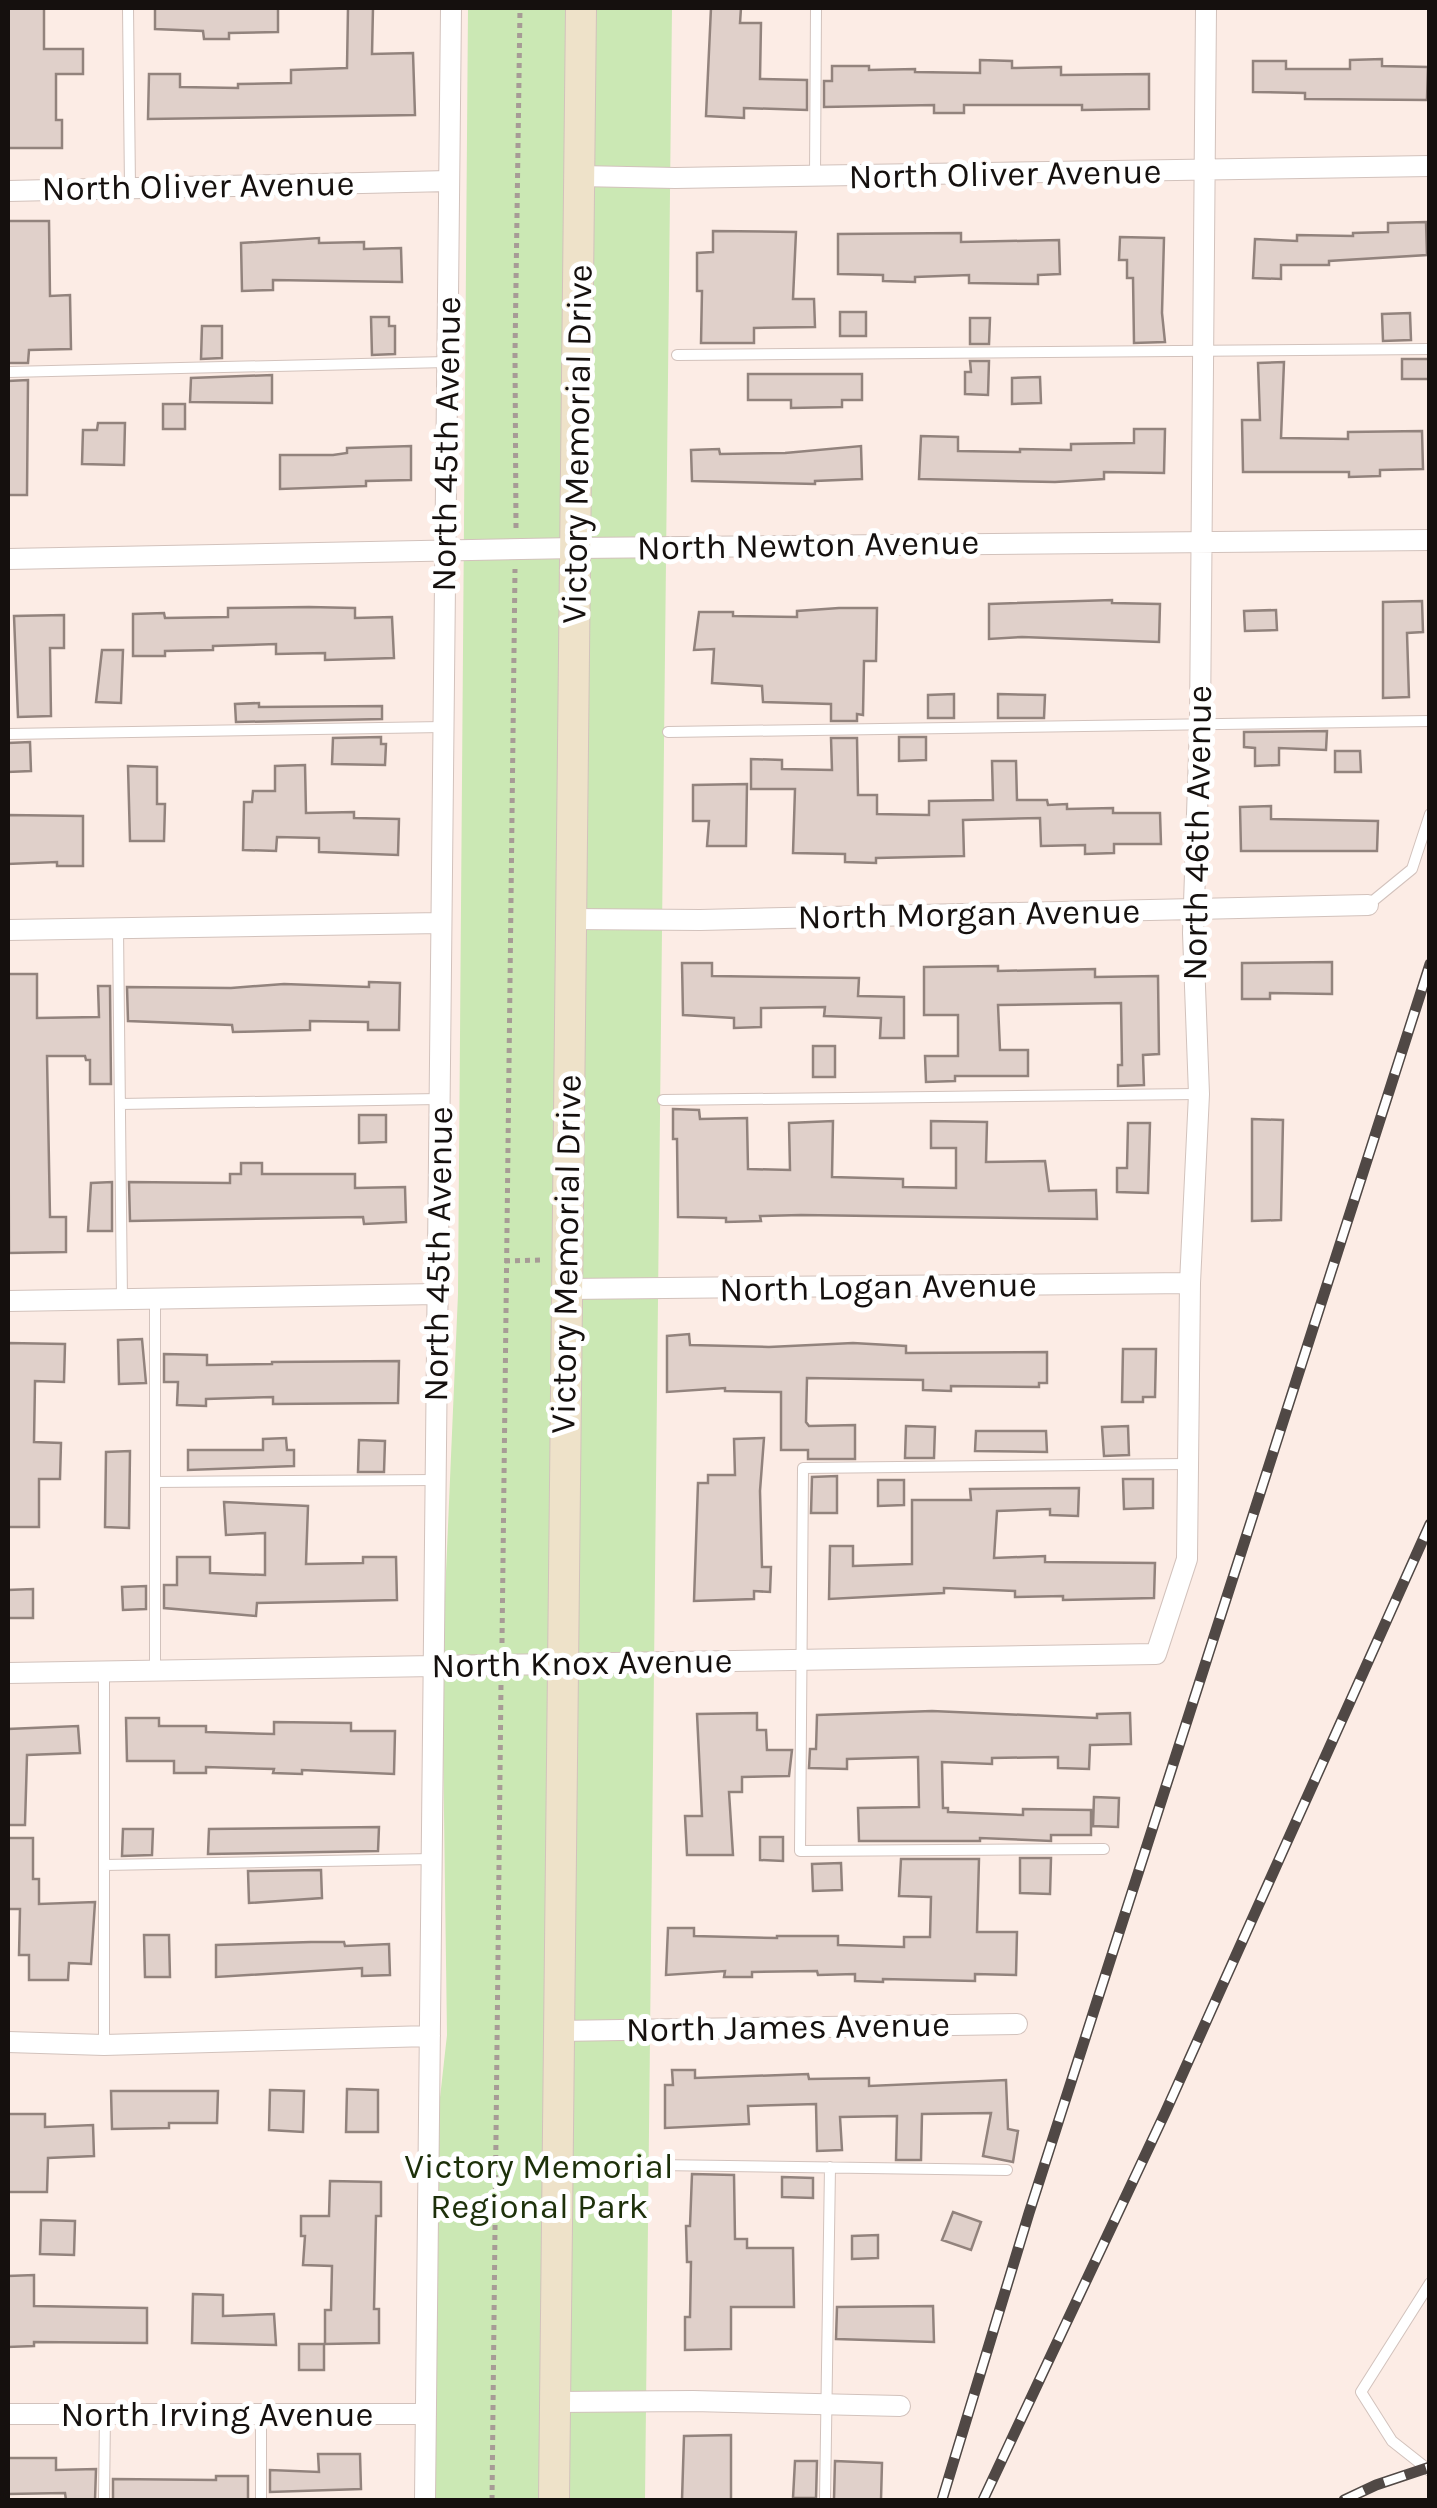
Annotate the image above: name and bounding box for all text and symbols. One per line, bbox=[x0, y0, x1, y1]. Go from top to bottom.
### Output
street label: North Oliver Avenue bbox=[848, 151, 1162, 197]
street label: North Oliver Avenue bbox=[41, 163, 355, 209]
street label: Victory Memorial Drive bbox=[553, 264, 601, 624]
street label: North 45th Avenue bbox=[423, 296, 469, 592]
street label: North Newton Avenue bbox=[636, 522, 980, 568]
street label: North 46th Avenue bbox=[1174, 685, 1220, 981]
street label: North Morgan Avenue bbox=[797, 891, 1141, 937]
street label: Victory Memorial Drive bbox=[542, 1074, 590, 1434]
street label: North 45th Avenue bbox=[415, 1106, 461, 1402]
street label: North Logan Avenue bbox=[719, 1264, 1037, 1310]
street label: North Knox Avenue bbox=[431, 1640, 733, 1686]
street label: North James Avenue bbox=[626, 2004, 950, 2050]
park label: Victory Memorial Regional Park bbox=[404, 2146, 674, 2227]
street label: North Irving Avenue bbox=[60, 2394, 374, 2435]

